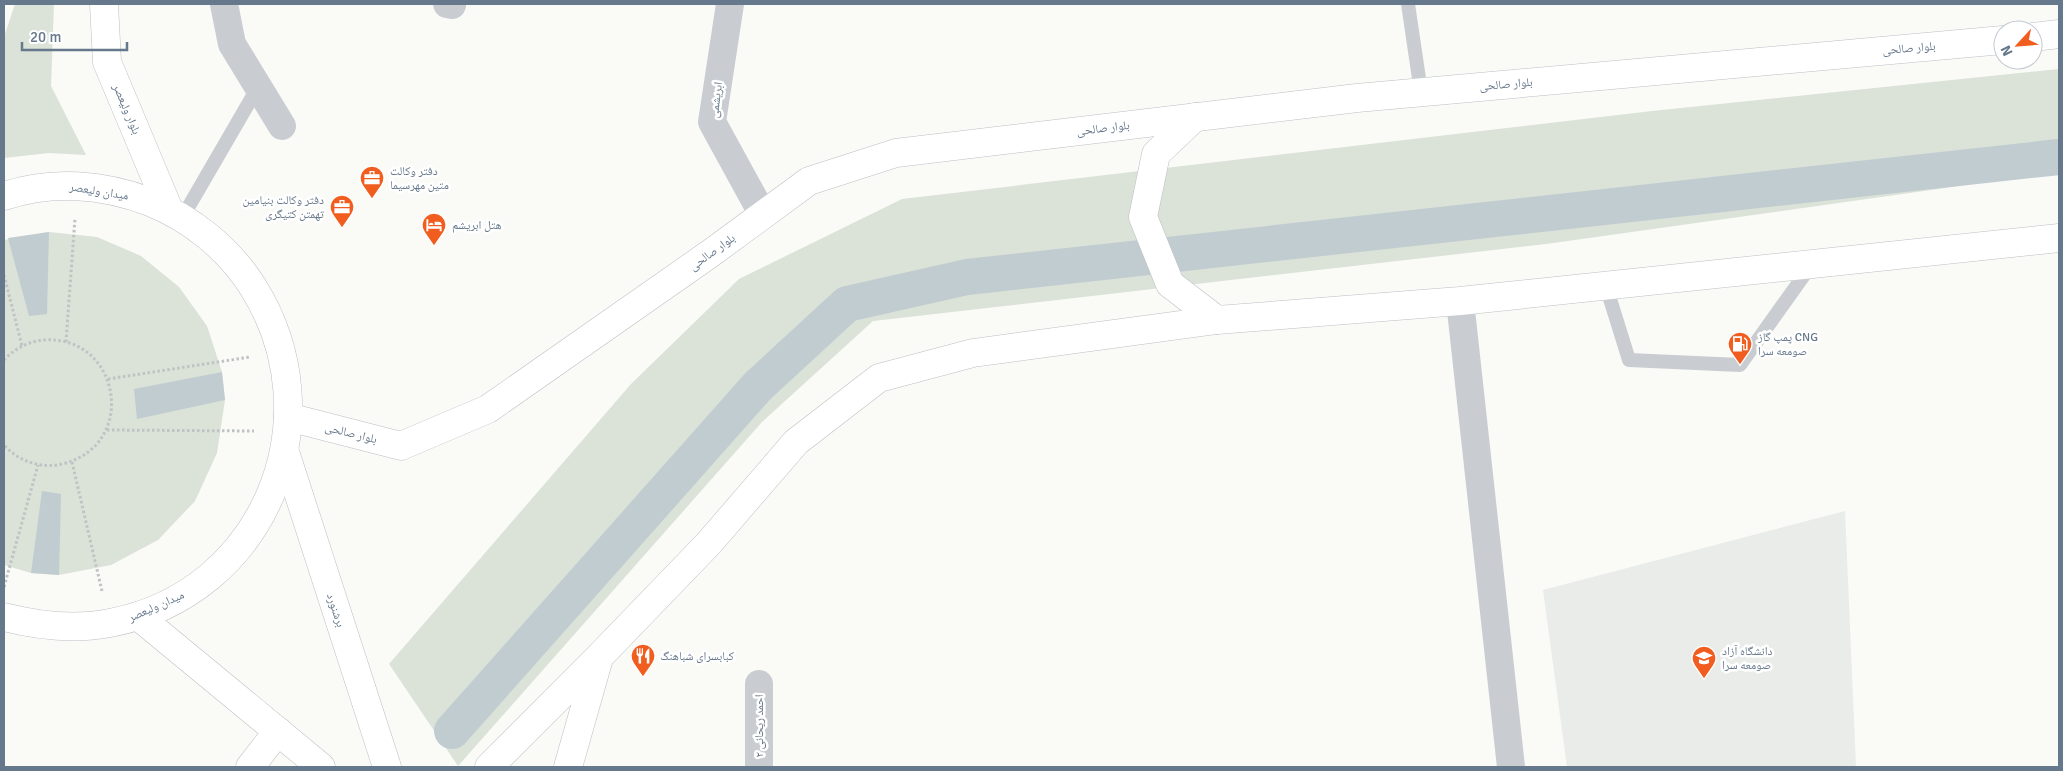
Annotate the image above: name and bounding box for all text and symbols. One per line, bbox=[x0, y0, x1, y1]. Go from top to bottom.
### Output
scale bar bbox=[22, 20, 128, 52]
north arrow bbox=[1993, 20, 2043, 70]
text: 20 m bbox=[30, 28, 61, 46]
street label: بلوار صالحی bbox=[1882, 39, 1936, 58]
text: N bbox=[1997, 42, 2017, 59]
street label: بلوار صالحی bbox=[1479, 75, 1533, 94]
street label: بلوار ولیعصر bbox=[109, 81, 144, 137]
street label: ابریشمی bbox=[707, 81, 726, 119]
street label: بلوار صالحی bbox=[1076, 118, 1130, 139]
place label: دفتر وکالت متین مهرسیما bbox=[390, 164, 449, 193]
office icon: دفتر وکالت متین مهرسیما bbox=[359, 165, 385, 199]
street label: میدان ولیعصر bbox=[67, 179, 130, 204]
place label: دفتر وکالت بنیامین تهمتن کتیگری bbox=[243, 193, 324, 222]
office icon: دفتر وکالت بنیامین تهمتن کتیگری bbox=[329, 194, 355, 228]
hotel icon: هتل ابریشم bbox=[421, 212, 447, 246]
place label: هتل ابریشم bbox=[452, 218, 502, 233]
street label: بلوار صالحی bbox=[686, 231, 738, 274]
place label: پمپ گاز CNG صومعه سرا bbox=[1757, 330, 1818, 359]
fuel station icon: پمپ گاز CNG صومعه سرا bbox=[1727, 331, 1753, 365]
street label: بلوار صالحی bbox=[323, 420, 379, 447]
street label: میدان ولیعصر bbox=[125, 587, 186, 626]
street label: برشنورد bbox=[323, 591, 348, 629]
restaurant icon: کبابسرای شباهنگ bbox=[630, 643, 656, 677]
place label: دانشگاه آزاد صومعه سرا bbox=[1722, 644, 1773, 673]
school or university icon: دانشگاه آزاد صومعه سرا bbox=[1691, 645, 1717, 679]
place label: کبابسرای شباهنگ bbox=[660, 649, 734, 664]
street label: احمد ریحانی ۲ bbox=[752, 694, 767, 758]

